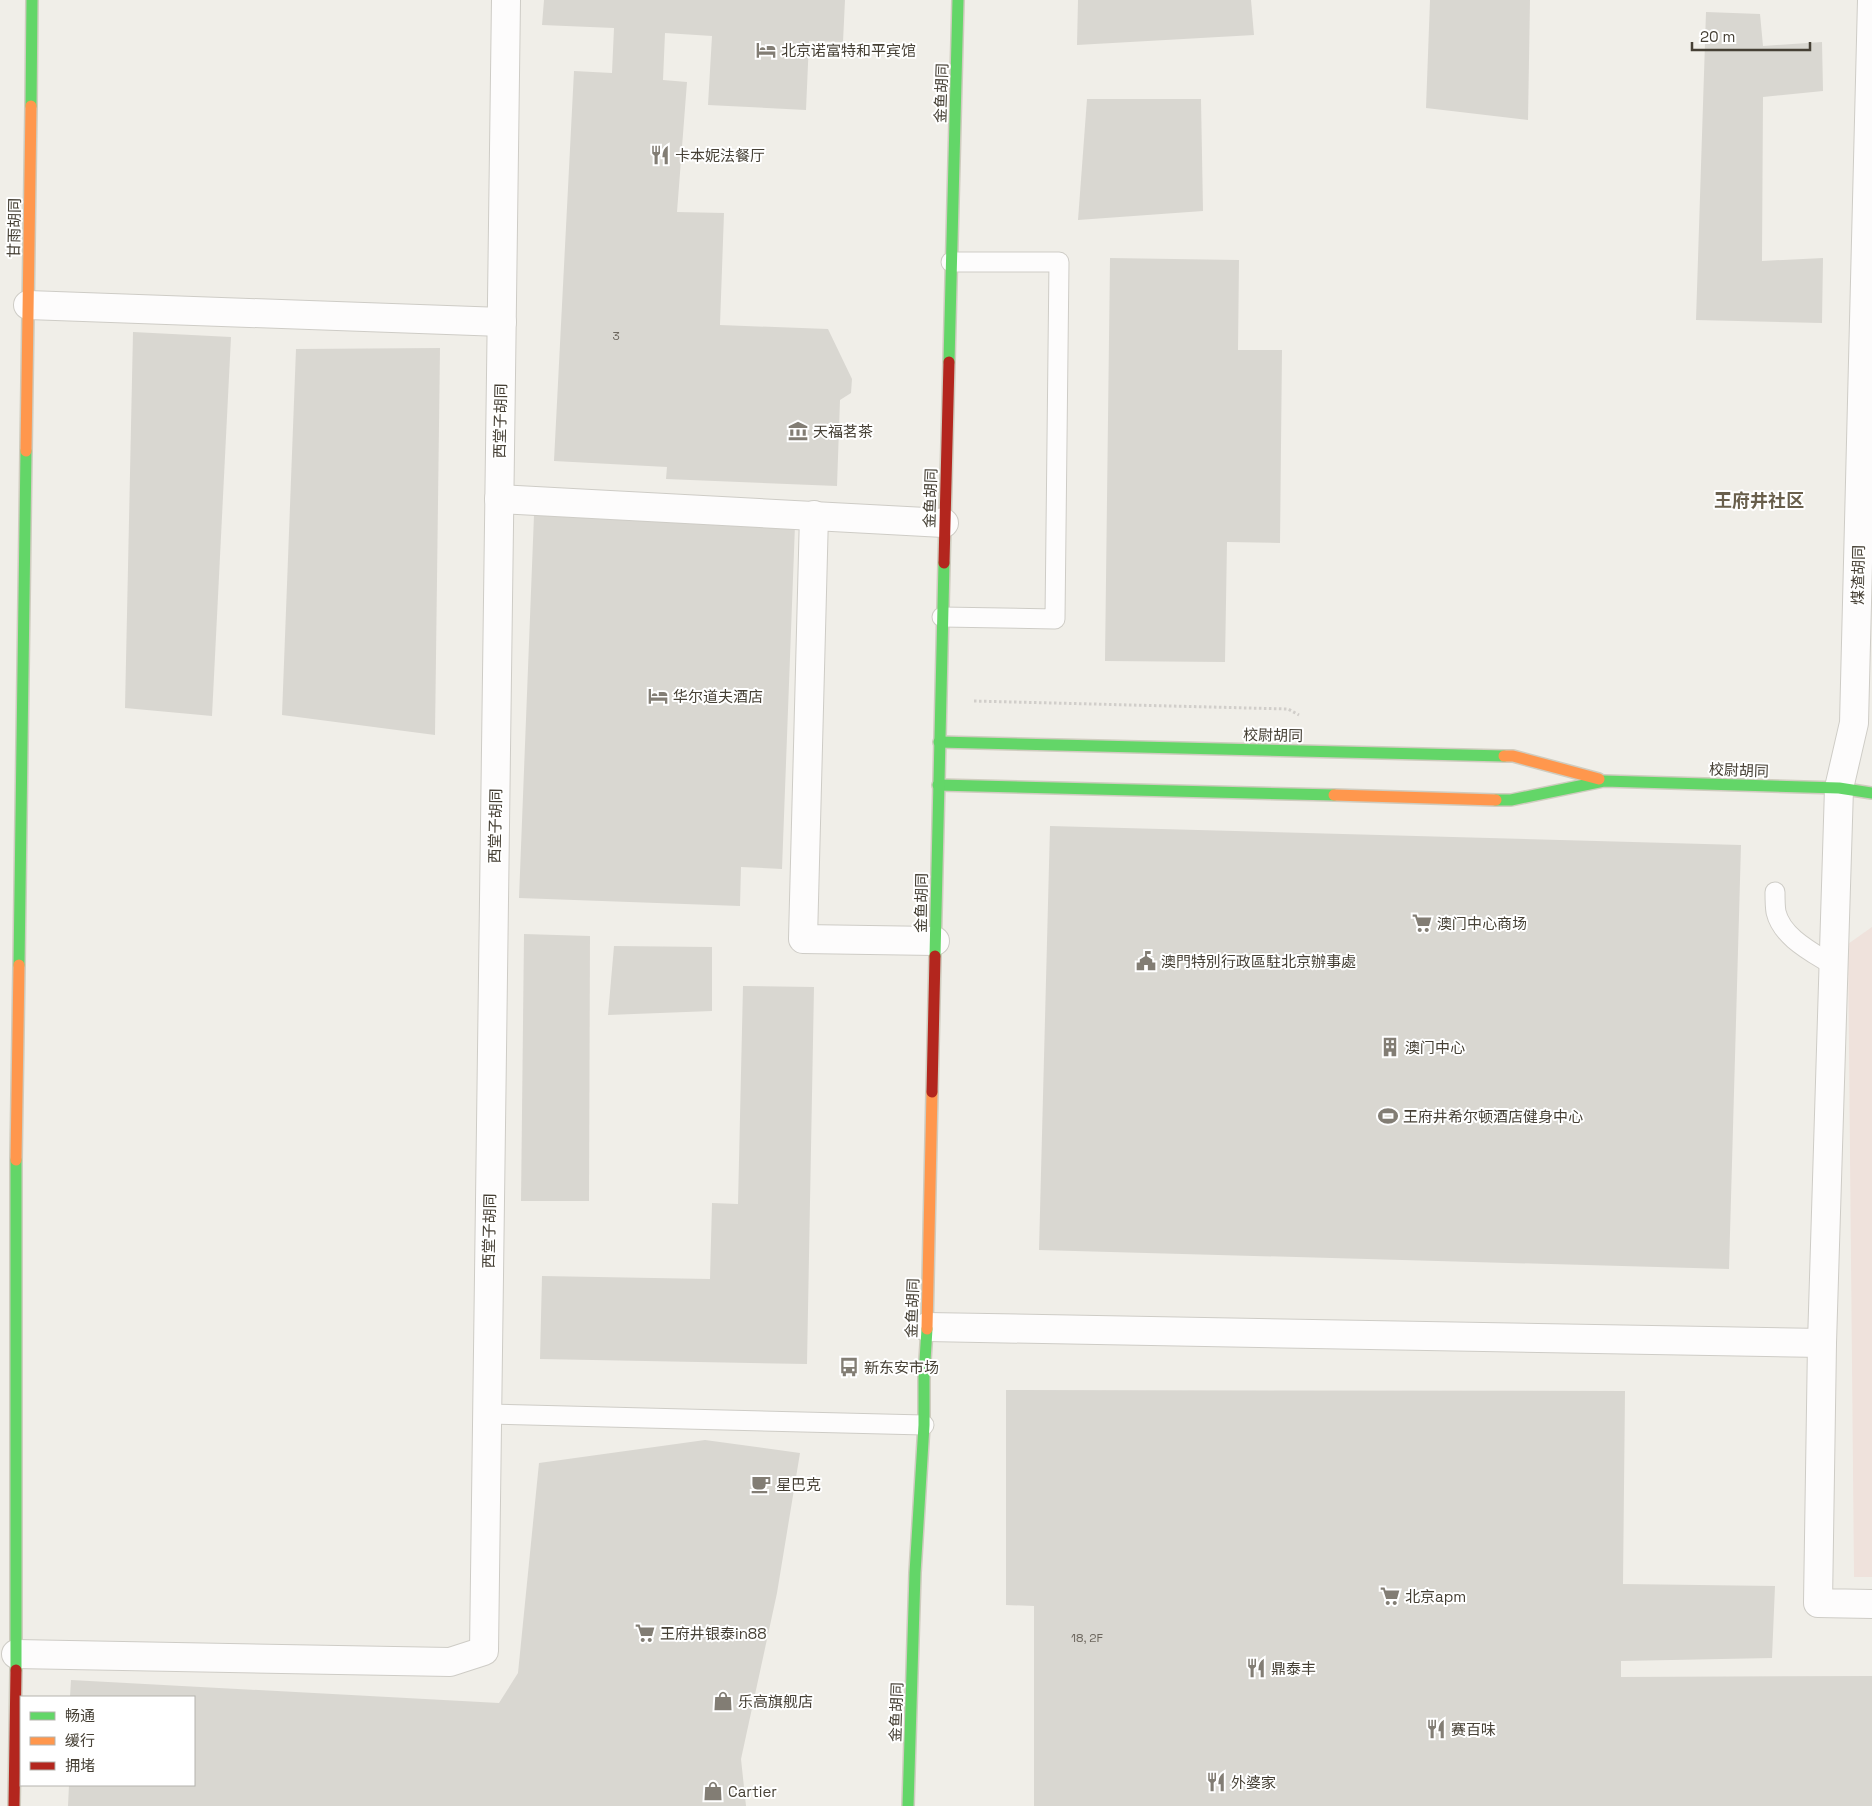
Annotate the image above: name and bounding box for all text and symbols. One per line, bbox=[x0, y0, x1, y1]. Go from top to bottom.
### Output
scale bar bbox=[1692, 20, 1810, 52]
text: 20 m bbox=[1700, 27, 1735, 46]
hotel icon: 北京诺富特和平宾馆 bbox=[755, 39, 777, 61]
place label: 北京诺富特和平宾馆 bbox=[781, 41, 916, 60]
street label: 金鱼胡同 bbox=[930, 63, 952, 123]
restaurant icon: 卡本妮法餐厅 bbox=[649, 144, 671, 166]
place label: 卡本妮法餐厅 bbox=[675, 146, 765, 165]
street label: 甘雨胡同 bbox=[4, 198, 24, 258]
house number: 3 bbox=[612, 328, 620, 344]
street label: 西堂子胡同 bbox=[490, 383, 510, 459]
museum icon: 天福茗茶 bbox=[787, 420, 809, 442]
place label: 天福茗茶 bbox=[813, 422, 873, 441]
street label: 金鱼胡同 bbox=[919, 468, 941, 528]
district label: 王府井社区 bbox=[1714, 489, 1804, 512]
street label: 煤渣胡同 bbox=[1848, 545, 1868, 605]
hotel icon: 华尔道夫酒店 bbox=[647, 685, 669, 707]
place label: 华尔道夫酒店 bbox=[673, 687, 763, 706]
street label: 校尉胡同 bbox=[1243, 725, 1303, 745]
street label: 校尉胡同 bbox=[1709, 759, 1769, 781]
street label: 西堂子胡同 bbox=[485, 788, 505, 864]
street label: 金鱼胡同 bbox=[911, 873, 931, 933]
supermarket icon: 澳门中心商场 bbox=[1411, 912, 1433, 934]
place label: 澳门中心商场 bbox=[1437, 914, 1527, 933]
public building icon: 澳門特別行政區駐北京辦事處 bbox=[1135, 950, 1157, 972]
place label: 澳門特別行政區駐北京辦事處 bbox=[1161, 952, 1356, 971]
building icon: 澳门中心 bbox=[1379, 1036, 1401, 1058]
place label: 澳门中心 bbox=[1405, 1038, 1465, 1057]
sports icon: 王府井希尔顿酒店健身中心 bbox=[1377, 1105, 1399, 1127]
place label: 王府井希尔顿酒店健身中心 bbox=[1403, 1107, 1583, 1126]
street label: 西堂子胡同 bbox=[479, 1193, 499, 1269]
street label: 金鱼胡同 bbox=[901, 1278, 923, 1338]
bus stop icon: 新东安市场 bbox=[838, 1356, 860, 1378]
place label: 新东安市场 bbox=[864, 1358, 939, 1377]
cafe icon: 星巴克 bbox=[750, 1473, 772, 1495]
place label: 星巴克 bbox=[776, 1475, 821, 1494]
supermarket icon: 北京apm bbox=[1379, 1585, 1401, 1607]
place label: 北京apm bbox=[1405, 1587, 1466, 1606]
supermarket icon: 王府井银泰in88 bbox=[634, 1622, 656, 1644]
place label: 王府井银泰in88 bbox=[660, 1624, 767, 1643]
house number: 18, 2F bbox=[1071, 1630, 1103, 1646]
restaurant icon: 鼎泰丰 bbox=[1245, 1657, 1267, 1679]
place label: 鼎泰丰 bbox=[1271, 1659, 1316, 1678]
street label: 金鱼胡同 bbox=[885, 1682, 907, 1742]
shop icon: 乐高旗舰店 bbox=[712, 1690, 734, 1712]
place label: 乐高旗舰店 bbox=[738, 1692, 813, 1711]
legend bbox=[20, 1696, 195, 1786]
text: 畅通 bbox=[65, 1706, 95, 1725]
restaurant icon: 赛百味 bbox=[1425, 1718, 1447, 1740]
place label: 赛百味 bbox=[1451, 1720, 1496, 1739]
text: 缓行 bbox=[65, 1731, 95, 1750]
text: 拥堵 bbox=[65, 1756, 95, 1775]
restaurant icon: 外婆家 bbox=[1205, 1771, 1227, 1793]
place label: 外婆家 bbox=[1231, 1773, 1276, 1792]
shop icon: Cartier bbox=[702, 1780, 724, 1802]
place label: Cartier bbox=[728, 1782, 777, 1801]

